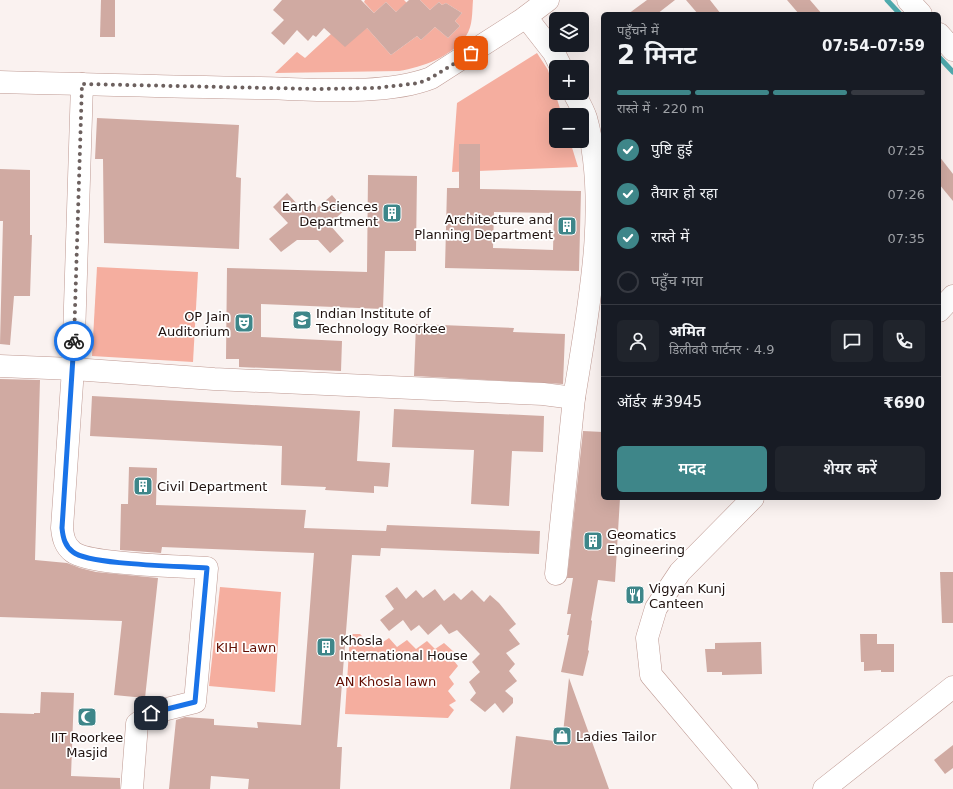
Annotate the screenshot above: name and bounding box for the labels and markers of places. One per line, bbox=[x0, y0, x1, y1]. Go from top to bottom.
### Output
pin bbox=[454, 36, 488, 70]
place label: Earth Sciences Department bbox=[282, 199, 378, 229]
building icon: Earth Sciences Department bbox=[381, 202, 403, 224]
place label: Architecture and Planning Department bbox=[414, 212, 553, 242]
building icon: Architecture and Planning Department bbox=[556, 215, 578, 237]
place label: Indian Institute of Technology Roorkee bbox=[315, 306, 446, 336]
place label: OP Jain Auditorium bbox=[158, 309, 230, 339]
school or university icon: Indian Institute of Technology Roorkee bbox=[291, 309, 313, 331]
theatre icon: OP Jain Auditorium bbox=[233, 312, 255, 334]
building icon: Civil Department bbox=[132, 475, 154, 497]
place label: Civil Department bbox=[157, 479, 267, 494]
place label: Geomatics Engineering bbox=[607, 527, 685, 557]
building icon: Geomatics Engineering bbox=[582, 530, 604, 552]
place label: Vigyan Kunj Canteen bbox=[649, 581, 725, 611]
restaurant icon: Vigyan Kunj Canteen bbox=[624, 584, 646, 606]
place label: Khosla International House bbox=[340, 633, 468, 663]
building icon: Khosla International House bbox=[315, 636, 337, 658]
pin bbox=[134, 696, 168, 730]
mosque icon: IIT Roorkee Masjid bbox=[76, 706, 98, 728]
shop icon: Ladies Tailor bbox=[551, 725, 573, 747]
place label: Ladies Tailor bbox=[576, 729, 657, 744]
place label: IIT Roorkee Masjid bbox=[51, 730, 123, 760]

